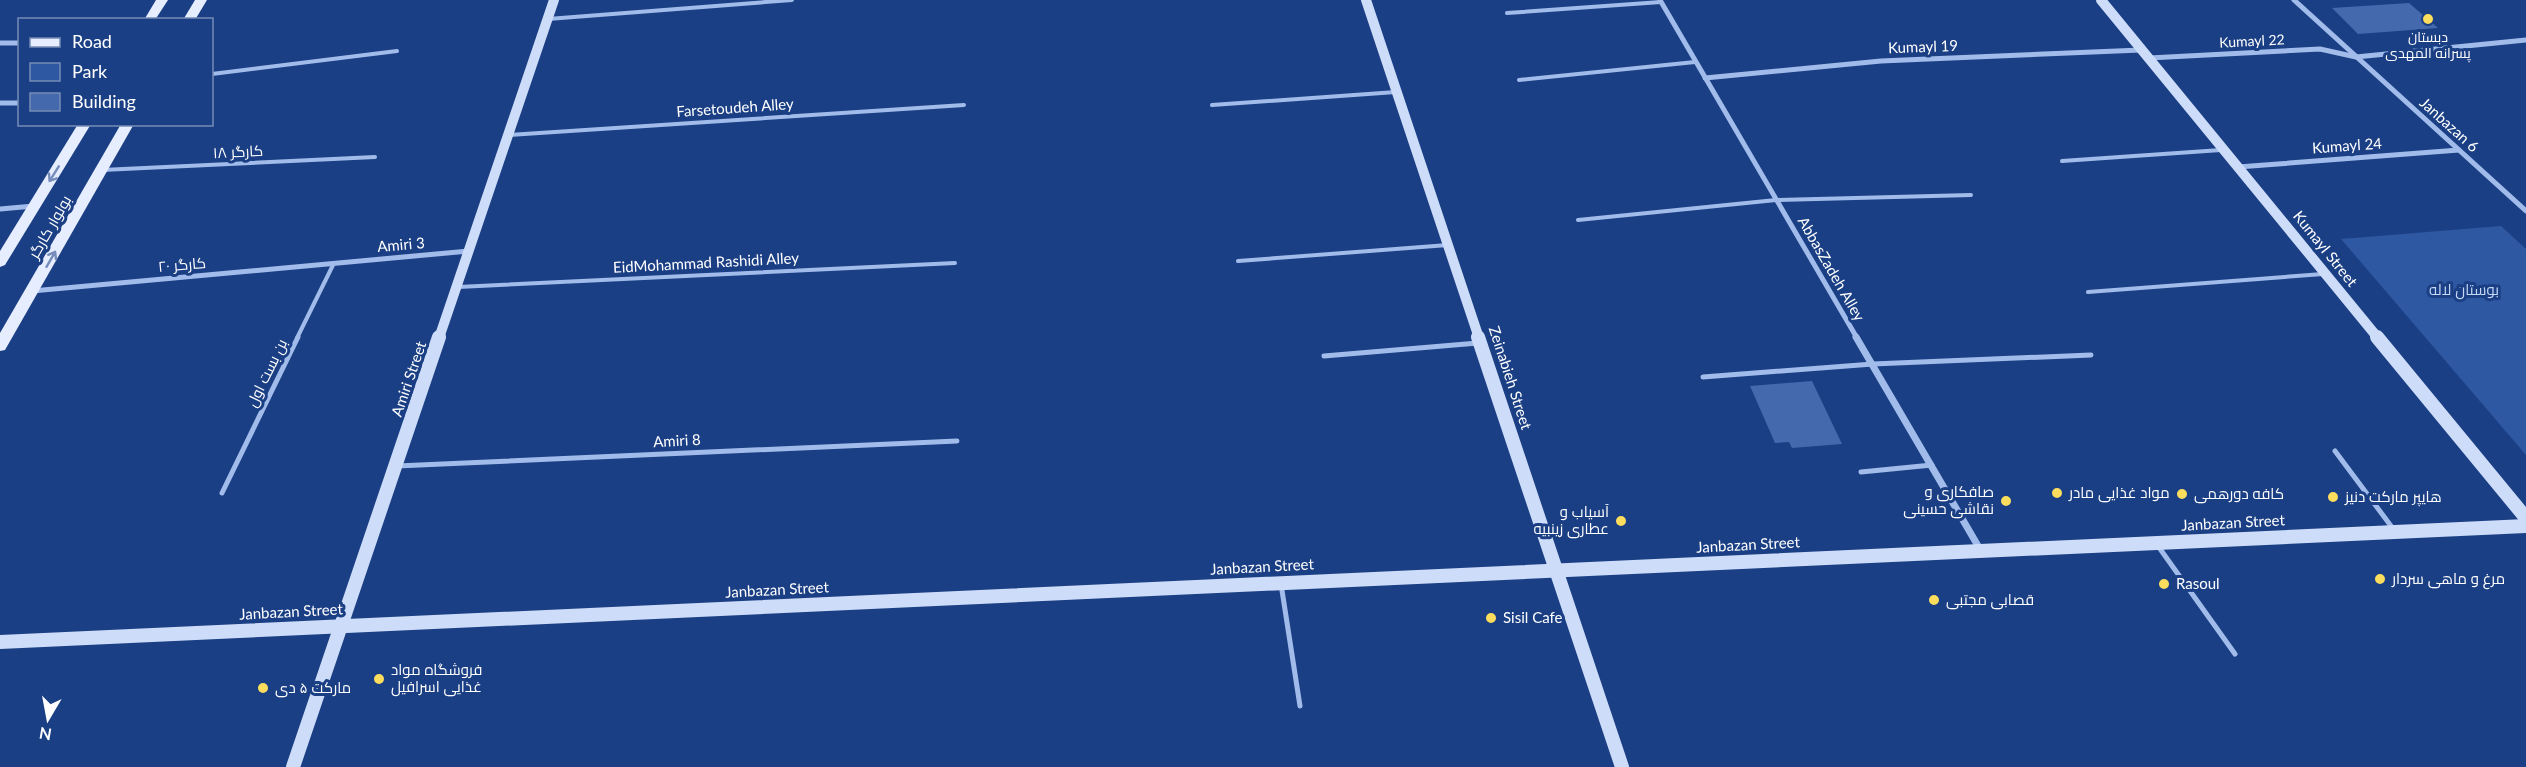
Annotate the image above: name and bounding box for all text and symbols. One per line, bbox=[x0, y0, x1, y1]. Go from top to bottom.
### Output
marker: دبستان پسرانه المهدی bbox=[2421, 12, 2435, 26]
legend bbox=[18, 18, 213, 126]
place label: دبستان پسرانه المهدی bbox=[2385, 28, 2471, 63]
text: Road bbox=[72, 30, 112, 52]
street label: Kumayl 22 bbox=[2219, 30, 2285, 51]
street label: Kumayl 19 bbox=[1888, 36, 1958, 56]
text: Park bbox=[72, 60, 108, 82]
text: Building bbox=[72, 90, 136, 112]
street label: Janbazan 6 bbox=[2417, 93, 2483, 156]
street label: Farsetoudeh Alley bbox=[676, 94, 794, 120]
street label: Kumayl 24 bbox=[2311, 134, 2383, 156]
street label: کارگر ۱۸ bbox=[212, 141, 264, 162]
one-way arrow bbox=[48, 165, 60, 182]
street label: بولوار کارگر bbox=[23, 192, 75, 263]
street label: Kumayl Street bbox=[2290, 207, 2362, 290]
street label: AbbasZadeh Alley bbox=[1795, 213, 1869, 324]
street label: Amiri 3 bbox=[376, 233, 425, 255]
street label: EidMohammad Rashidi Alley bbox=[613, 248, 800, 276]
one-way arrow bbox=[45, 251, 57, 268]
street label: کارگر ۲۰ bbox=[157, 253, 207, 276]
park label: بوستان لاله bbox=[2429, 280, 2499, 300]
street label: Zeinabieh Street bbox=[1486, 324, 1536, 432]
street label: بن بست اول bbox=[242, 336, 292, 410]
street label: Amiri Street bbox=[387, 338, 430, 419]
street label: Amiri 8 bbox=[653, 430, 701, 450]
place label: صافکاری و نقاشی حسینی bbox=[1903, 482, 1994, 519]
place label: مواد غذایی مادر bbox=[2068, 483, 2170, 503]
place label: کافه دورهمی bbox=[2194, 484, 2284, 504]
marker: مواد غذایی مادر bbox=[2050, 486, 2064, 500]
marker: کافه دورهمی bbox=[2175, 487, 2189, 501]
place label: هایپر مارکت دنیز bbox=[2344, 487, 2442, 507]
marker: هایپر مارکت دنیز bbox=[2326, 490, 2340, 504]
marker: صافکاری و نقاشی حسینی bbox=[1999, 494, 2013, 508]
place label: آسیاب و عطاری زینبیه bbox=[1533, 502, 1609, 539]
street label: Janbazan Street bbox=[2181, 510, 2286, 534]
marker: آسیاب و عطاری زینبیه bbox=[1614, 514, 1628, 528]
street label: Janbazan Street bbox=[1696, 532, 1801, 556]
street label: Janbazan Street bbox=[1210, 554, 1315, 578]
place label: مرغ و ماهی سردار bbox=[2391, 569, 2505, 590]
marker: مرغ و ماهی سردار bbox=[2373, 572, 2387, 586]
place label: Rasoul bbox=[2176, 574, 2220, 592]
street label: Janbazan Street bbox=[725, 577, 830, 601]
marker: Rasoul bbox=[2157, 577, 2171, 591]
place label: قصابی مجتبی bbox=[1946, 590, 2034, 610]
marker: قصابی مجتبی bbox=[1927, 593, 1941, 607]
street label: Janbazan Street bbox=[239, 599, 344, 623]
place label: Sisil Cafe bbox=[1503, 608, 1563, 626]
marker: Sisil Cafe bbox=[1484, 611, 1498, 625]
place label: فروشگاه مواد غذایی اسرافیل bbox=[391, 660, 482, 697]
marker: فروشگاه مواد غذایی اسرافیل bbox=[372, 672, 386, 686]
place label: مارکت ۵ دی bbox=[275, 678, 351, 698]
marker: مارکت ۵ دی bbox=[256, 681, 270, 695]
north arrow bbox=[18, 689, 78, 749]
text: N bbox=[38, 724, 53, 745]

